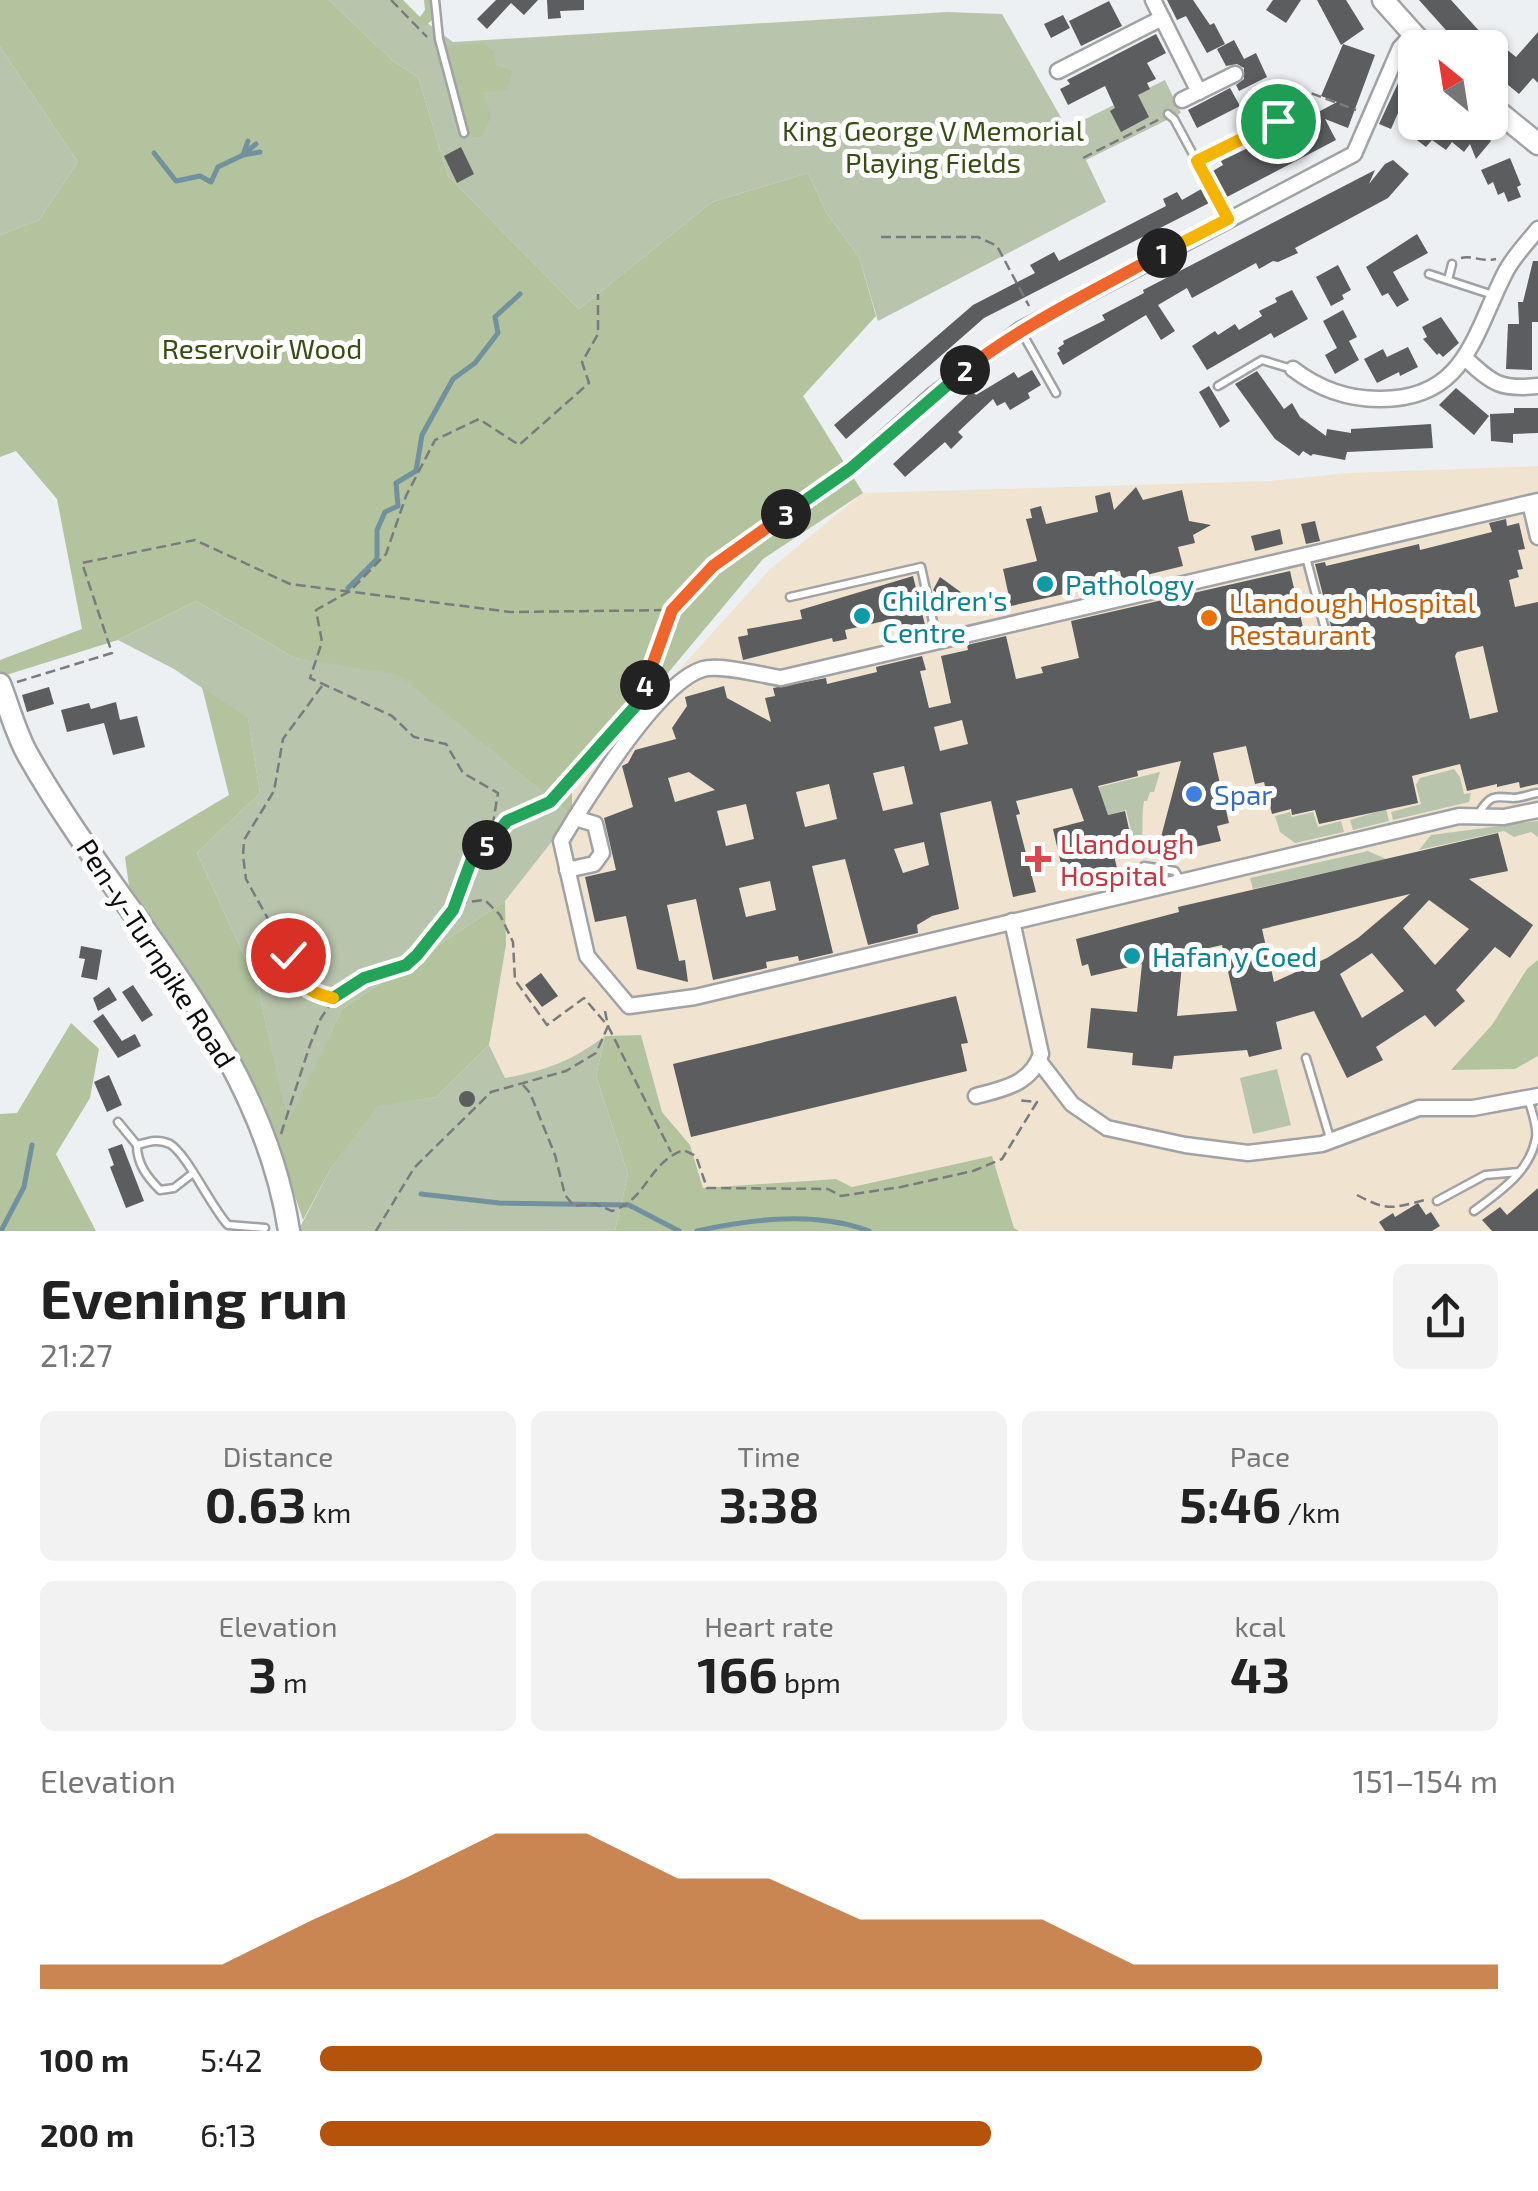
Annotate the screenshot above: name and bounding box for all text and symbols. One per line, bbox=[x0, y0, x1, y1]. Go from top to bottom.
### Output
north arrow bbox=[1398, 30, 1508, 140]
map controls bbox=[1398, 30, 1508, 140]
pin bbox=[1236, 79, 1321, 164]
icon: arrive bbox=[1251, 94, 1306, 149]
park label: King George V Memorial Playing Fields bbox=[782, 113, 1085, 179]
pin: 1 bbox=[1137, 228, 1187, 278]
text: 1 bbox=[1156, 236, 1168, 270]
park label: Reservoir Wood bbox=[162, 331, 362, 365]
pin: 2 bbox=[940, 345, 990, 395]
text: 2 bbox=[957, 353, 973, 387]
pin: 3 bbox=[761, 489, 811, 539]
text: 3 bbox=[778, 497, 794, 531]
place label: Pathology bbox=[1065, 567, 1194, 601]
marker: Pathology bbox=[1034, 573, 1056, 595]
place label: Children's Centre bbox=[882, 583, 1008, 649]
place label: Llandough Hospital Restaurant bbox=[1229, 585, 1476, 651]
marker: Children's Centre bbox=[851, 605, 873, 627]
marker: Llandough Hospital Restaurant bbox=[1198, 607, 1220, 629]
pin: 4 bbox=[620, 660, 670, 710]
text: 4 bbox=[636, 668, 654, 702]
place label: Spar bbox=[1214, 777, 1273, 811]
marker: Spar bbox=[1183, 783, 1205, 805]
pin: 5 bbox=[462, 820, 512, 870]
place label: Llandough Hospital bbox=[1060, 826, 1194, 892]
text: 5 bbox=[479, 828, 495, 862]
street label: Pen-y-Turnpike Road bbox=[70, 832, 244, 1074]
marker: Llandough Hospital bbox=[1025, 846, 1051, 872]
pin bbox=[246, 913, 331, 998]
icon: check bbox=[261, 928, 316, 983]
place label: Hafan y Coed bbox=[1152, 939, 1317, 973]
marker: Hafan y Coed bbox=[1121, 945, 1143, 967]
text: Evening run bbox=[40, 1264, 348, 1330]
button: share bbox=[1393, 1264, 1498, 1369]
text: 21:27 bbox=[40, 1335, 113, 1373]
text: Distance bbox=[223, 1439, 333, 1473]
text: Time bbox=[738, 1439, 800, 1473]
text: Pace bbox=[1230, 1439, 1290, 1473]
text: 0.63 bbox=[205, 1473, 306, 1533]
text: 3:38 bbox=[719, 1473, 819, 1533]
text: 5:46 bbox=[1179, 1473, 1281, 1533]
text: km bbox=[306, 1495, 351, 1529]
text: /km bbox=[1281, 1495, 1341, 1529]
text: Elevation bbox=[219, 1609, 337, 1643]
text: Heart rate bbox=[704, 1609, 834, 1643]
text: kcal bbox=[1234, 1609, 1286, 1643]
text: 3 bbox=[248, 1643, 277, 1703]
text: 166 bbox=[697, 1643, 778, 1703]
text: 43 bbox=[1230, 1643, 1290, 1703]
text: m bbox=[277, 1665, 308, 1699]
text: bpm bbox=[778, 1665, 841, 1699]
text: Elevation bbox=[40, 1761, 176, 1799]
text: 151–154 m bbox=[1353, 1761, 1498, 1799]
text: 100 m bbox=[40, 2040, 129, 2078]
text: 5:42 bbox=[200, 2040, 262, 2078]
text: 200 m bbox=[40, 2115, 134, 2153]
text: 6:13 bbox=[200, 2115, 256, 2153]

